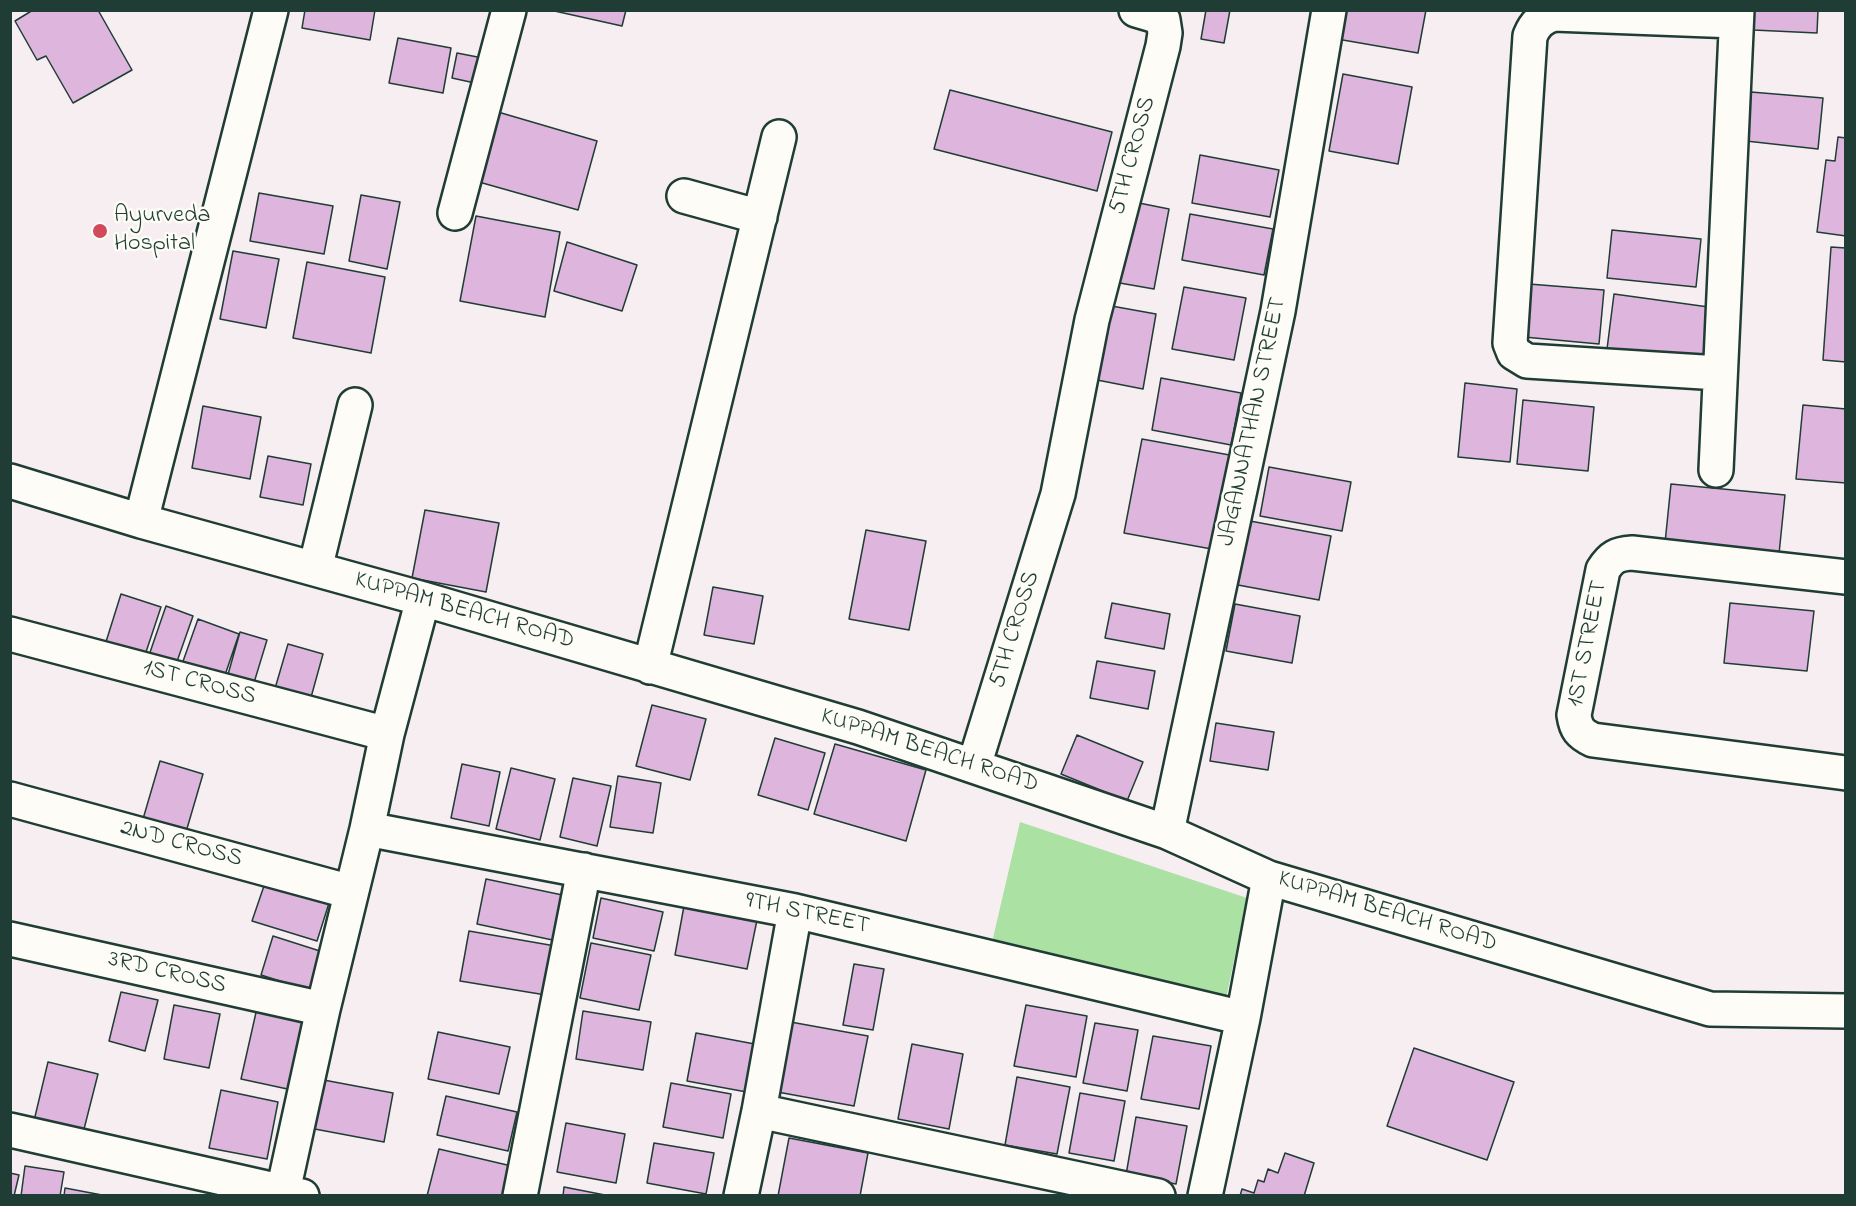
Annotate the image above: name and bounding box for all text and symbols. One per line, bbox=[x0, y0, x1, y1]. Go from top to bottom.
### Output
street label: 5TH CROSS bbox=[1104, 94, 1164, 218]
place label: Ayurveda Hospital bbox=[114, 203, 210, 259]
marker: Ayurveda Hospital bbox=[91, 222, 109, 240]
street label: JAGANNATHAN STREET bbox=[1214, 295, 1294, 549]
street label: KUPPAM BEACH ROAD bbox=[351, 567, 577, 657]
street label: 5TH CROSS bbox=[985, 568, 1047, 692]
street label: 1ST STREET bbox=[1563, 578, 1615, 710]
street label: 1ST CROSS bbox=[139, 655, 259, 713]
street label: KUPPAM BEACH ROAD bbox=[816, 703, 1042, 801]
street label: 2ND CROSS bbox=[117, 815, 245, 875]
street label: KUPPAM BEACH ROAD bbox=[1274, 866, 1500, 960]
street label: 9TH STREET bbox=[742, 888, 872, 942]
street label: 3RD CROSS bbox=[105, 946, 229, 1002]

